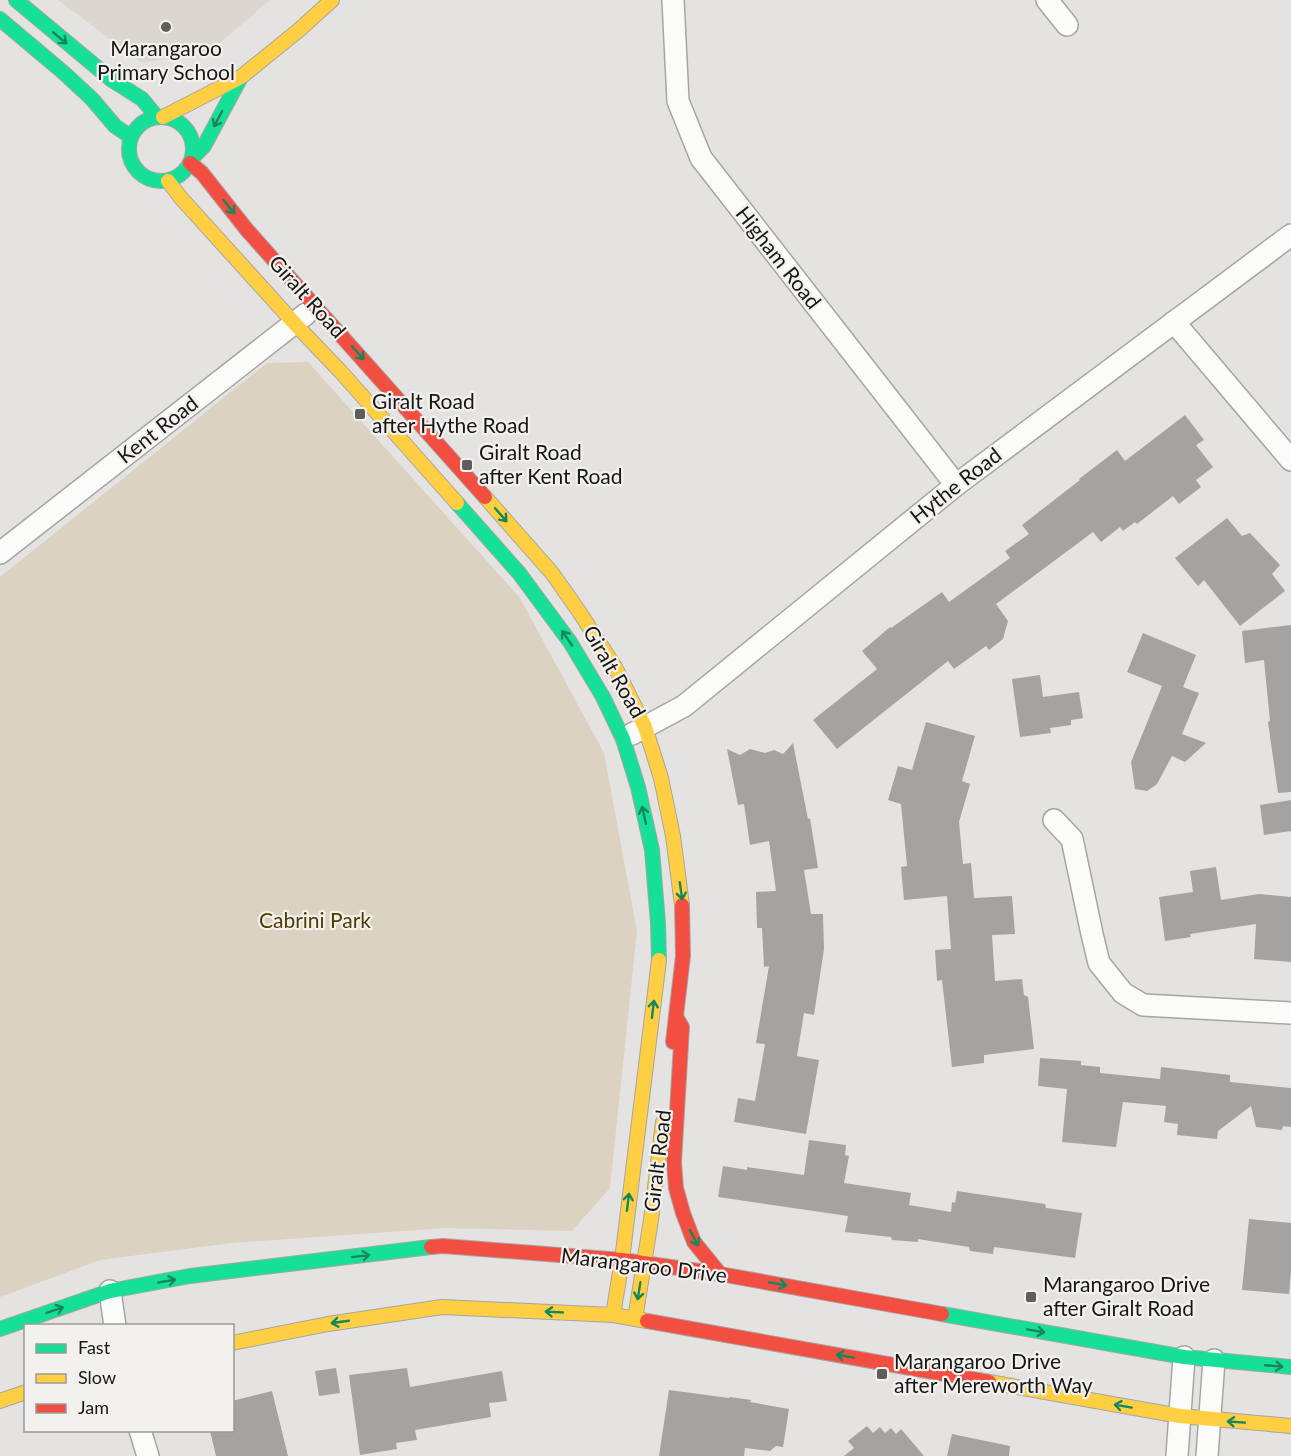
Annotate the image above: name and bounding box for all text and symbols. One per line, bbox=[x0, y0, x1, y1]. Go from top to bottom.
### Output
marker: Marangaroo Primary School bbox=[159, 20, 173, 34]
one-way arrow bbox=[52, 32, 68, 45]
place label: Marangaroo Primary School bbox=[97, 35, 235, 84]
one-way arrow bbox=[212, 110, 224, 127]
one-way arrow bbox=[222, 199, 235, 215]
street label: Higham Road bbox=[731, 201, 827, 313]
street label: Giralt Road bbox=[264, 249, 352, 343]
one-way arrow bbox=[351, 346, 365, 361]
place label: Giralt Road after Hythe Road bbox=[372, 388, 529, 437]
street label: Kent Road bbox=[112, 390, 202, 468]
marker: Giralt Road after Hythe Road bbox=[353, 407, 367, 421]
place label: Giralt Road after Kent Road bbox=[479, 439, 623, 488]
street label: Hythe Road bbox=[904, 441, 1006, 528]
marker: Giralt Road after Kent Road bbox=[460, 458, 474, 472]
one-way arrow bbox=[494, 507, 508, 522]
street label: Giralt Road bbox=[579, 621, 652, 722]
one-way arrow bbox=[561, 630, 573, 646]
one-way arrow bbox=[638, 806, 649, 825]
one-way arrow bbox=[675, 881, 686, 901]
park label: Cabrini Park bbox=[259, 907, 371, 932]
one-way arrow bbox=[648, 999, 659, 1019]
street label: Giralt Road bbox=[638, 1108, 675, 1213]
one-way arrow bbox=[623, 1193, 634, 1212]
one-way arrow bbox=[688, 1229, 700, 1246]
street label: Marangaroo Drive bbox=[560, 1242, 729, 1287]
one-way arrow bbox=[350, 1250, 370, 1261]
place label: Marangaroo Drive after Giralt Road bbox=[1043, 1271, 1210, 1320]
one-way arrow bbox=[157, 1275, 177, 1286]
one-way arrow bbox=[767, 1279, 787, 1290]
one-way arrow bbox=[634, 1281, 645, 1301]
marker: Marangaroo Drive after Giralt Road bbox=[1024, 1290, 1038, 1304]
one-way arrow bbox=[45, 1303, 64, 1314]
one-way arrow bbox=[545, 1307, 565, 1318]
one-way arrow bbox=[330, 1316, 350, 1327]
legend bbox=[24, 1324, 234, 1432]
one-way arrow bbox=[1026, 1325, 1046, 1336]
text: Fast bbox=[78, 1336, 111, 1358]
place label: Marangaroo Drive after Mereworth Way bbox=[894, 1348, 1093, 1397]
one-way arrow bbox=[835, 1351, 855, 1362]
one-way arrow bbox=[1263, 1361, 1283, 1372]
text: Slow bbox=[78, 1366, 116, 1388]
marker: Marangaroo Drive after Mereworth Way bbox=[875, 1367, 889, 1381]
text: Jam bbox=[78, 1396, 109, 1418]
one-way arrow bbox=[1113, 1400, 1133, 1411]
one-way arrow bbox=[1226, 1416, 1246, 1427]

